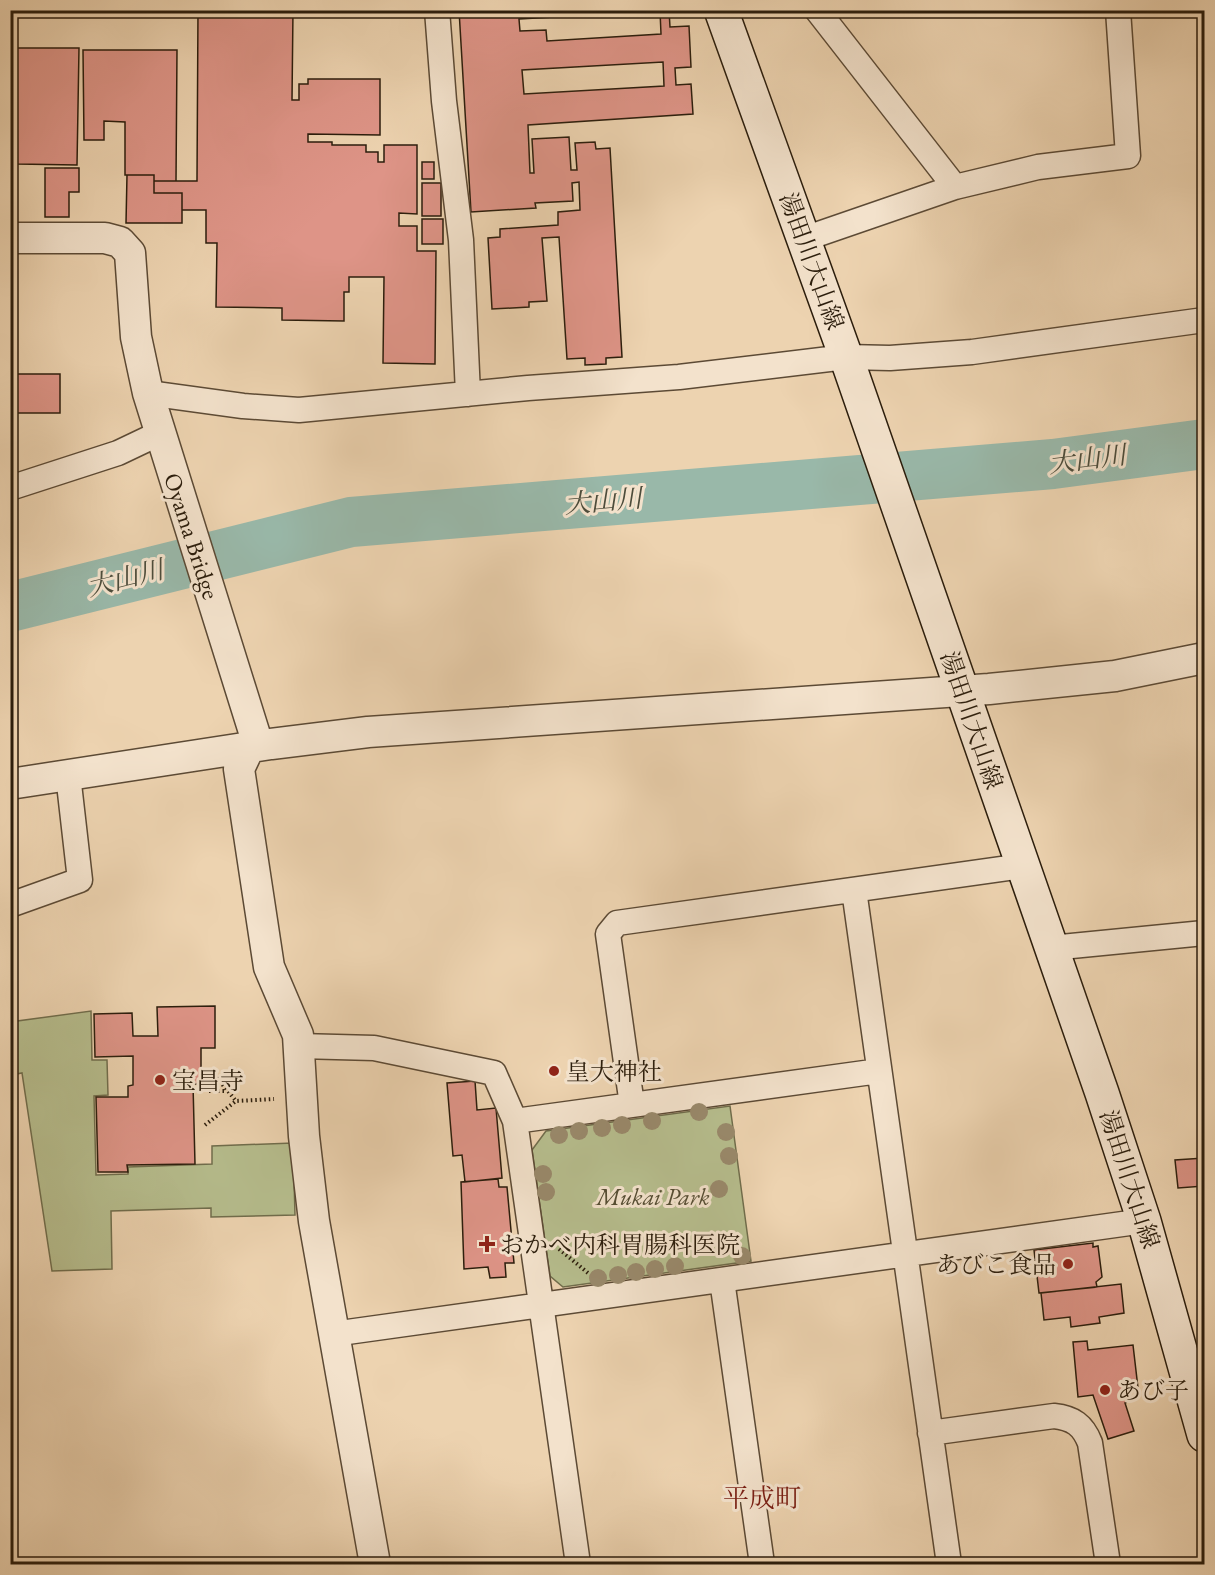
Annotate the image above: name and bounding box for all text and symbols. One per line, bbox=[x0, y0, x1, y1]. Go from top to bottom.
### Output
street label: 湯田川大山線 bbox=[773, 188, 851, 334]
water label: 大山川 bbox=[1046, 437, 1131, 481]
street label: Oyama Bridge bbox=[157, 469, 227, 603]
water label: 大山川 bbox=[563, 480, 646, 521]
water label: 大山川 bbox=[83, 551, 170, 604]
street label: 湯田川大山線 bbox=[934, 647, 1010, 793]
place label: 皇大神社 bbox=[566, 1056, 662, 1087]
marker: 皇大神社 bbox=[547, 1064, 561, 1078]
place label: 宝昌寺 bbox=[172, 1065, 244, 1096]
marker: 宝昌寺 bbox=[153, 1073, 167, 1087]
street label: 湯田川大山線 bbox=[1093, 1106, 1167, 1252]
park label: Mukai Park bbox=[594, 1181, 710, 1212]
place label: おかべ内科胃腸科医院 bbox=[500, 1229, 740, 1260]
marker: おかべ内科胃腸科医院 bbox=[478, 1235, 496, 1253]
place label: あびこ食品 bbox=[936, 1249, 1056, 1280]
marker: あびこ食品 bbox=[1061, 1257, 1075, 1271]
place label: あび子 bbox=[1117, 1375, 1189, 1406]
marker: あび子 bbox=[1098, 1383, 1112, 1397]
district label: 平成町 bbox=[723, 1481, 801, 1515]

